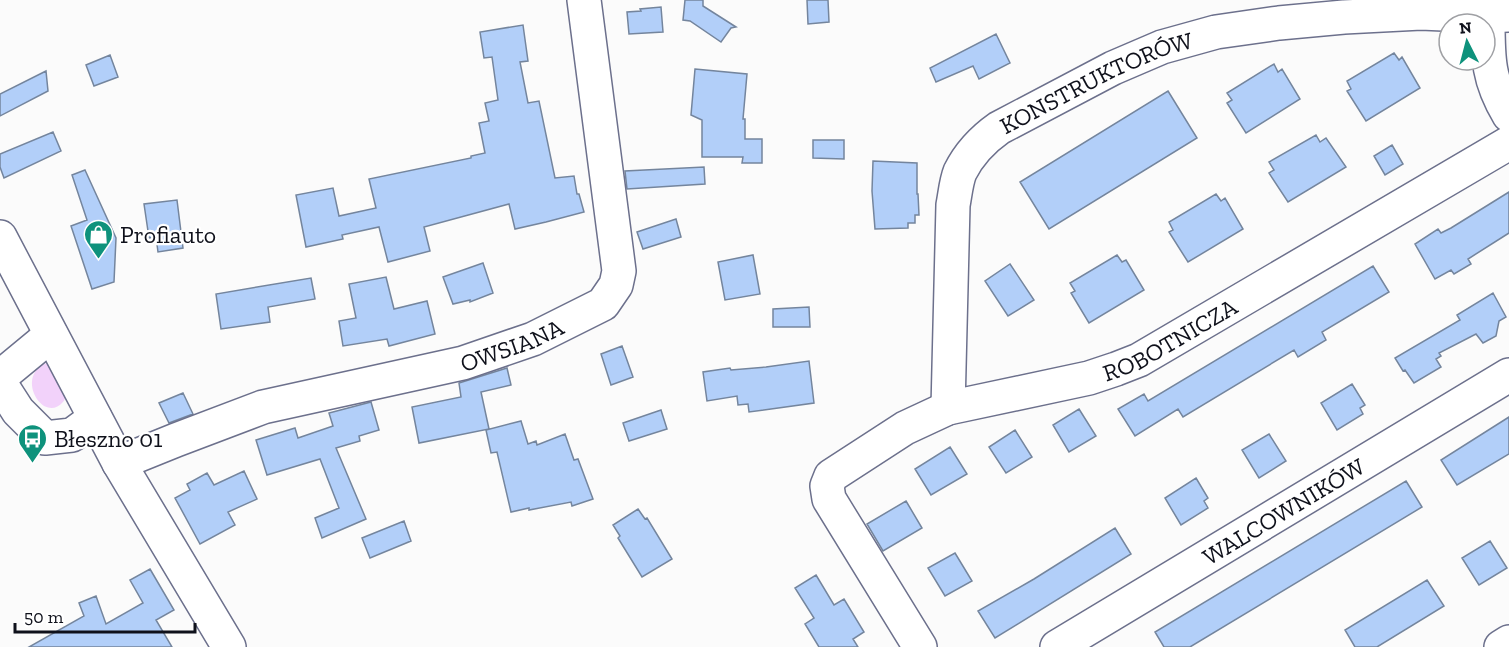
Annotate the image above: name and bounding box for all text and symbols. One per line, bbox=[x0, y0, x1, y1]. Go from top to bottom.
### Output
north arrow bbox=[1437, 12, 1497, 72]
text: N bbox=[1458, 17, 1473, 38]
street label: KONSTRUKTORÓW bbox=[995, 25, 1196, 140]
shop icon: Profiauto bbox=[83, 218, 115, 260]
place label: Profiauto bbox=[120, 220, 216, 249]
street label: ROBOTNICZA bbox=[1099, 291, 1242, 387]
street label: OWSIANA bbox=[456, 312, 568, 377]
bus stop icon: Błeszno 01 bbox=[17, 422, 49, 464]
place label: Błeszno 01 bbox=[54, 424, 162, 453]
street label: WALCOWNIKÓW bbox=[1197, 451, 1370, 571]
scale bar bbox=[15, 596, 195, 634]
text: 50 m bbox=[24, 606, 64, 628]

